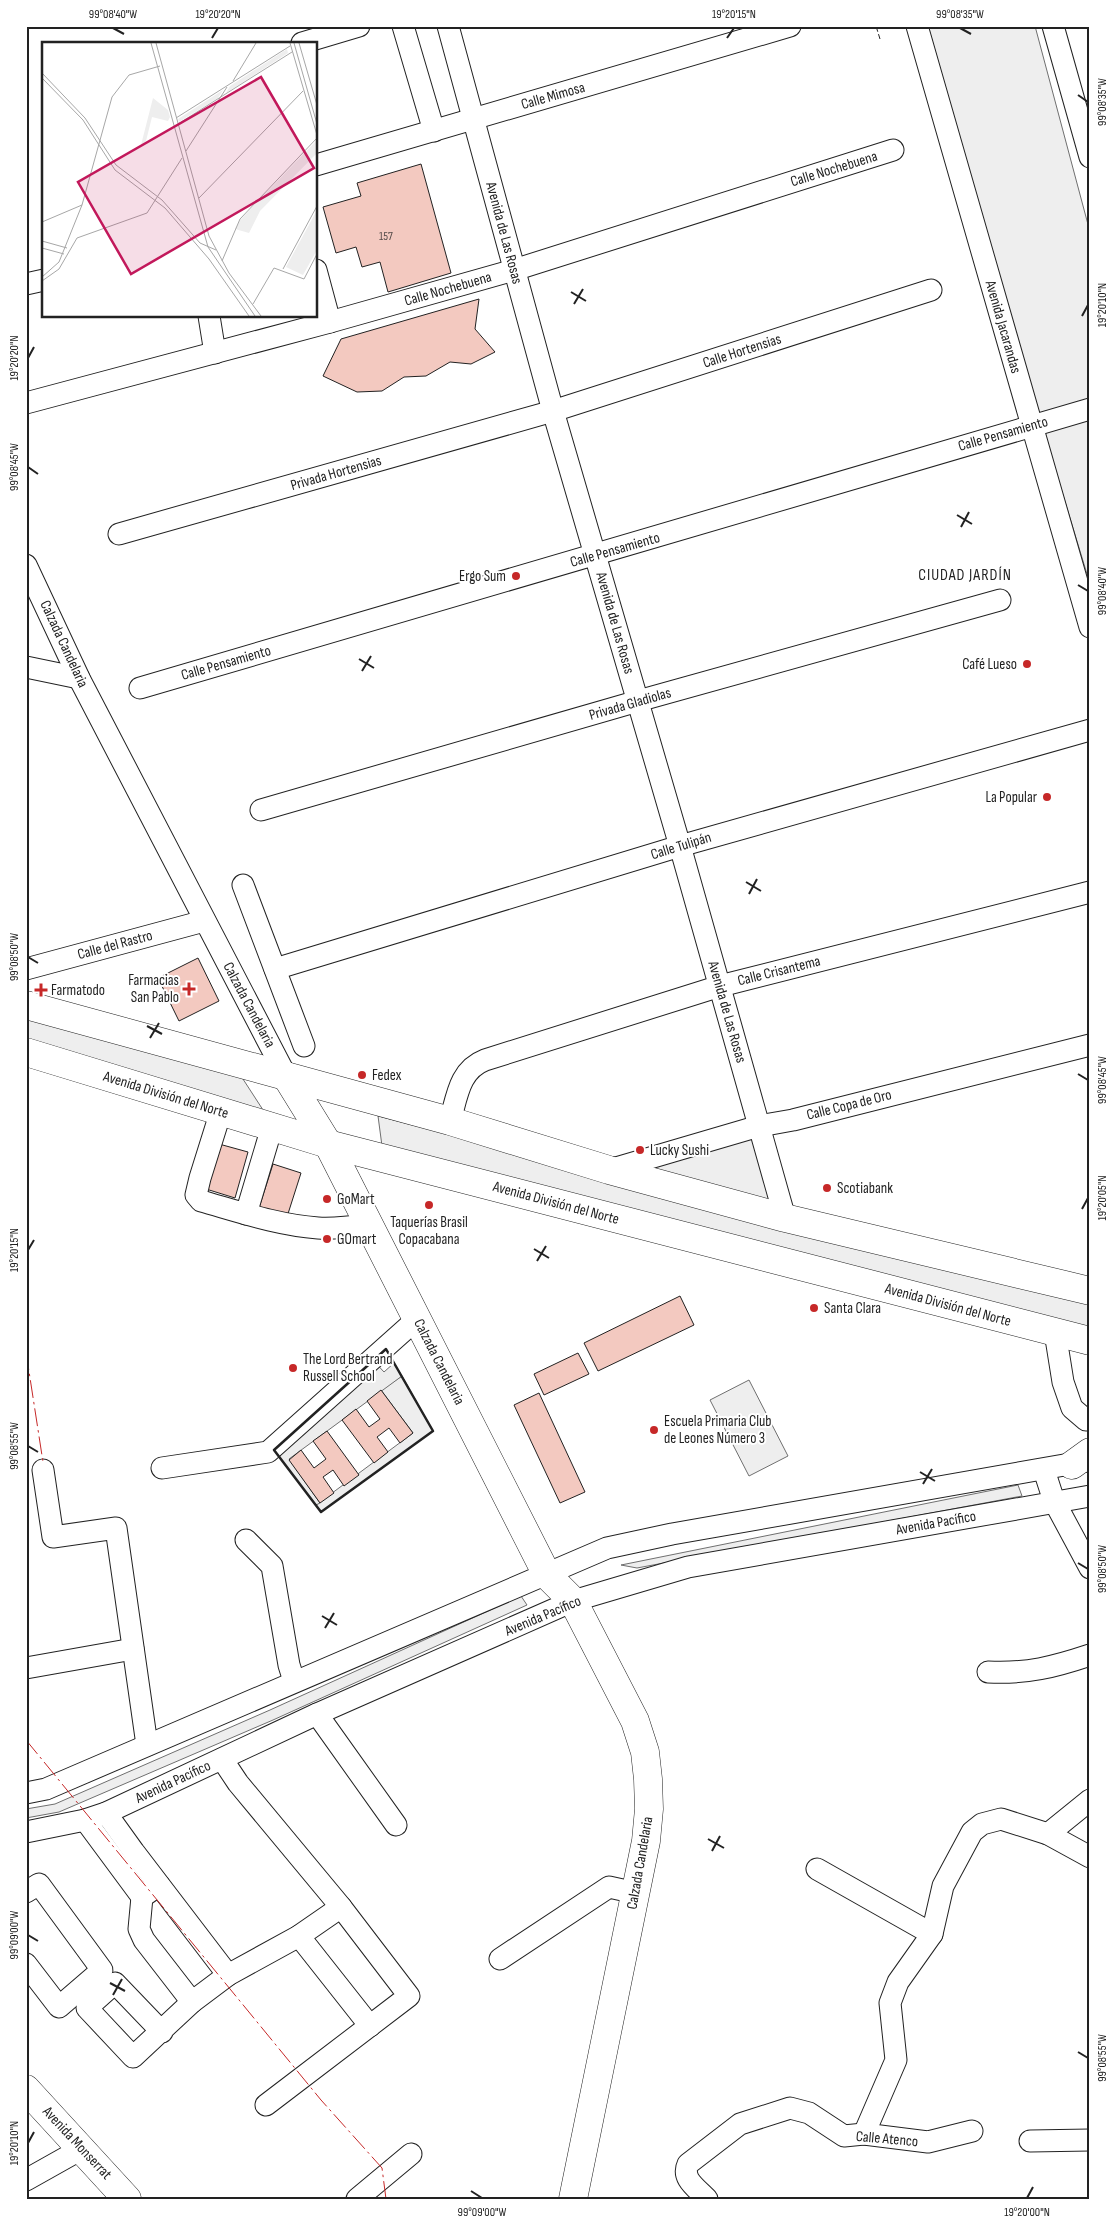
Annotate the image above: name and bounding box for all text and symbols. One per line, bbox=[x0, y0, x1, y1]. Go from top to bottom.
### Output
text: 99°08'40"W bbox=[89, 7, 137, 22]
text: 19°20'20"N bbox=[195, 7, 241, 22]
text: 19°20'15"N bbox=[712, 7, 756, 22]
text: 99°08'35"W bbox=[936, 7, 984, 22]
inset map bbox=[42, 42, 318, 318]
street label: Calle Mimosa bbox=[519, 78, 587, 114]
text: 99°08'35"W bbox=[1095, 78, 1110, 126]
street label: Calle Nochebuena bbox=[788, 147, 880, 191]
street label: Avenida de Las Rosas bbox=[481, 179, 527, 286]
house number: 157 bbox=[379, 229, 393, 244]
street label: Calle Nochebuena bbox=[402, 267, 494, 311]
street label: Avenida Jacarandas bbox=[980, 277, 1025, 376]
text: 19°20'10"N bbox=[1095, 283, 1110, 327]
street label: Calle Hortensias bbox=[700, 329, 784, 373]
text: 19°20'20"N bbox=[7, 335, 22, 381]
street label: Calle Pensamiento bbox=[956, 412, 1050, 456]
text: 99°08'45"W bbox=[7, 443, 22, 491]
street label: Privada Hortensias bbox=[288, 451, 384, 495]
street label: Calle Pensamiento bbox=[568, 528, 662, 572]
district label: CIUDAD JARDÍN bbox=[918, 566, 1012, 585]
place label: Ergo Sum bbox=[459, 567, 506, 586]
text: 99°08'40"W bbox=[1095, 567, 1110, 615]
street label: Avenida de Las Rosas bbox=[591, 569, 639, 676]
marker: Ergo Sum bbox=[510, 570, 522, 582]
street label: Calzada Candelaria bbox=[36, 597, 93, 691]
street label: Calle Pensamiento bbox=[179, 641, 273, 685]
place label: Café Lueso bbox=[962, 655, 1017, 674]
marker: Café Lueso bbox=[1021, 658, 1033, 670]
street label: Privada Gladiolas bbox=[587, 683, 673, 725]
place label: La Popular bbox=[985, 788, 1038, 807]
marker: La Popular bbox=[1041, 791, 1053, 803]
street label: Calle Tulipán bbox=[648, 828, 714, 864]
street label: Calle del Rastro bbox=[75, 926, 155, 964]
text: 99°08'50"W bbox=[7, 933, 22, 981]
street label: Calle Crisantema bbox=[736, 951, 823, 990]
street label: Avenida de Las Rosas bbox=[703, 958, 751, 1065]
street label: Calzada Candelaria bbox=[219, 959, 280, 1051]
place label: Farmacias San Pablo bbox=[128, 971, 179, 1007]
place label: Farmatodo bbox=[51, 981, 105, 1000]
marker: Farmacias San Pablo bbox=[183, 983, 195, 995]
marker: Farmatodo bbox=[35, 984, 47, 996]
text: 99°08'45"W bbox=[1095, 1056, 1110, 1104]
place label: Fedex bbox=[372, 1066, 402, 1085]
street label: Avenida División del Norte bbox=[100, 1067, 231, 1123]
marker: Fedex bbox=[356, 1069, 368, 1081]
street label: Calle Copa de Oro bbox=[805, 1085, 893, 1125]
place label: Lucky Sushi bbox=[650, 1141, 709, 1160]
marker: Lucky Sushi bbox=[634, 1144, 646, 1156]
text: 19°20'05"N bbox=[1095, 1175, 1110, 1221]
street label: Avenida División del Norte bbox=[490, 1177, 621, 1229]
place label: Scotiabank bbox=[837, 1179, 893, 1198]
marker: Scotiabank bbox=[821, 1182, 833, 1194]
place label: GoMart bbox=[337, 1190, 375, 1209]
marker: GoMart bbox=[321, 1193, 333, 1205]
marker: Taquerías Brasil Copacabana bbox=[423, 1199, 435, 1211]
place label: Taquerías Brasil Copacabana bbox=[390, 1213, 468, 1249]
text: 19°20'15"N bbox=[7, 1228, 22, 1272]
place label: GOmart bbox=[337, 1230, 377, 1249]
marker: GOmart bbox=[321, 1233, 333, 1245]
street label: Avenida División del Norte bbox=[882, 1279, 1013, 1331]
place label: Santa Clara bbox=[824, 1299, 881, 1318]
marker: Santa Clara bbox=[808, 1302, 820, 1314]
street label: Calzada Candelaria bbox=[409, 1316, 469, 1408]
place label: The Lord Bertrand Russell School bbox=[303, 1350, 392, 1386]
marker: The Lord Bertrand Russell School bbox=[287, 1362, 299, 1374]
place label: Escuela Primaria Club de Leones Número 3 bbox=[664, 1412, 771, 1448]
text: 99°08'55"W bbox=[7, 1422, 22, 1470]
marker: Escuela Primaria Club de Leones Número 3 bbox=[648, 1424, 660, 1436]
street label: Avenida Pacífico bbox=[893, 1507, 978, 1540]
text: 99°08'50"W bbox=[1095, 1545, 1110, 1593]
street label: Avenida Pacífico bbox=[501, 1591, 584, 1641]
street label: Avenida Pacífico bbox=[131, 1756, 214, 1808]
street label: Calzada Candelaria bbox=[622, 1815, 658, 1911]
text: 99°09'00"W bbox=[7, 1910, 22, 1959]
text: 99°08'55"W bbox=[1095, 2034, 1110, 2082]
street label: Avenida Monserrat bbox=[38, 2102, 116, 2184]
text: 19°20'10"N bbox=[7, 2121, 22, 2165]
street label: Calle Atenco bbox=[855, 2127, 919, 2151]
text: 99°09'00"W bbox=[458, 2205, 507, 2220]
text: 19°20'00"N bbox=[1004, 2205, 1050, 2220]

